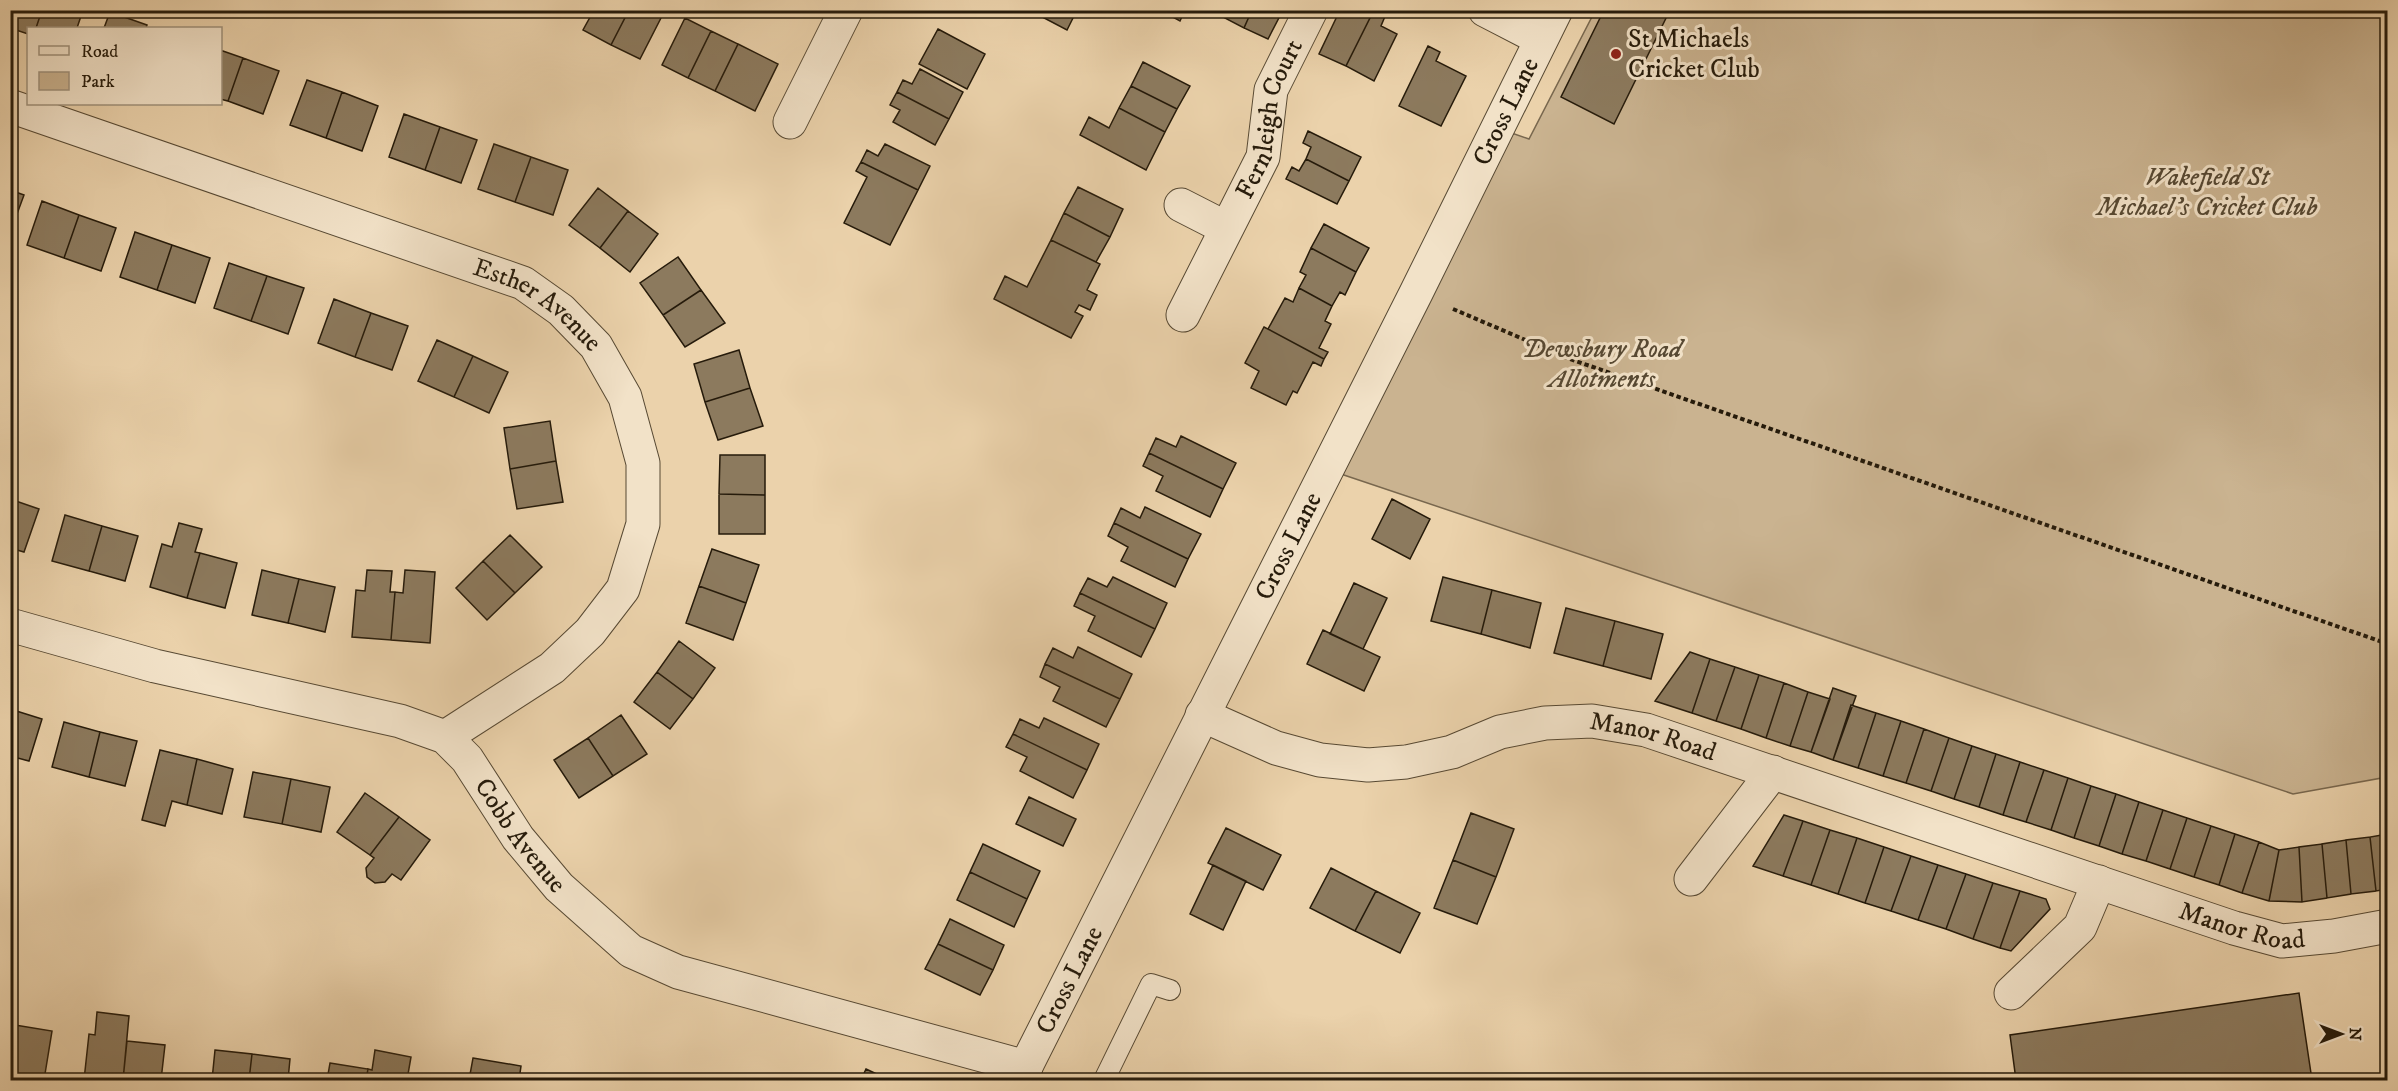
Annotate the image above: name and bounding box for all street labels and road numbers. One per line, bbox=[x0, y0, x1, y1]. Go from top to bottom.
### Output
street label: Fernleigh Court bbox=[1228, 34, 1310, 204]
street label: Cross Lane bbox=[1465, 52, 1546, 171]
street label: Esther Avenue bbox=[469, 251, 609, 359]
street label: Cross Lane bbox=[1247, 487, 1329, 606]
street label: Manor Road bbox=[1587, 704, 1721, 769]
street label: Cobb Avenue bbox=[467, 772, 574, 900]
street label: Manor Road bbox=[2175, 894, 2307, 958]
street label: Cross Lane bbox=[1028, 921, 1110, 1039]

